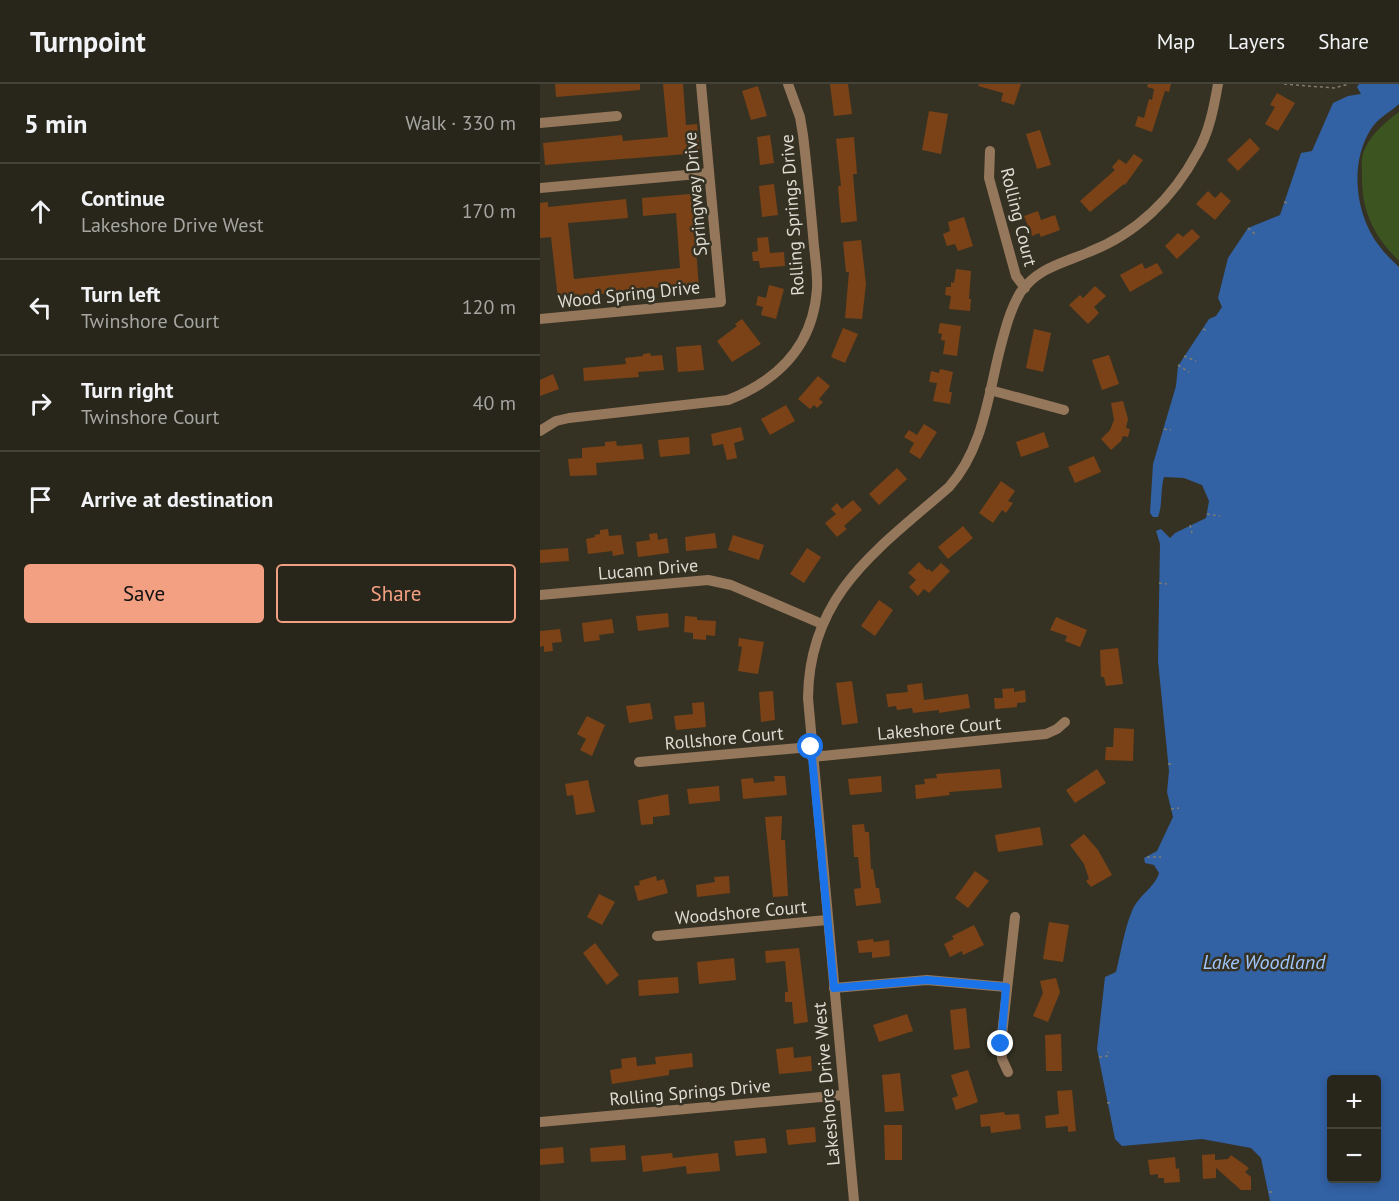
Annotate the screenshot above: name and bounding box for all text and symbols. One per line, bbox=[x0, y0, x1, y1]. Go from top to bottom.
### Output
text: Turnpoint bbox=[30, 23, 146, 60]
text: Map bbox=[1157, 28, 1195, 55]
text: Layers bbox=[1228, 28, 1285, 55]
text: Share bbox=[1318, 28, 1369, 55]
text: 5 min bbox=[24, 107, 87, 140]
text: Walk · 330 m bbox=[405, 110, 516, 136]
street label: Springway Drive bbox=[678, 131, 712, 257]
street label: Rolling Springs Drive bbox=[775, 134, 809, 296]
street label: Rolling Court bbox=[996, 165, 1042, 269]
text: Continue bbox=[81, 184, 165, 212]
icon: ahead bbox=[24, 195, 57, 228]
text: 170 m bbox=[462, 198, 516, 224]
text: Lakeshore Drive West bbox=[81, 212, 264, 238]
street label: Wood Spring Drive bbox=[557, 275, 701, 313]
text: Turn left bbox=[81, 280, 161, 308]
icon: left bbox=[24, 291, 57, 324]
text: 120 m bbox=[462, 294, 516, 320]
text: Twinshore Court bbox=[81, 308, 219, 334]
text: Turn right bbox=[81, 376, 173, 404]
icon: right bbox=[24, 387, 57, 420]
text: 40 m bbox=[473, 390, 516, 416]
text: Twinshore Court bbox=[81, 404, 219, 430]
icon: arrive bbox=[24, 483, 57, 516]
text: Arrive at destination bbox=[81, 485, 273, 513]
street label: Lucann Drive bbox=[597, 553, 699, 585]
button: Save bbox=[24, 564, 264, 623]
button: Share bbox=[276, 564, 516, 623]
street label: Lakeshore Court bbox=[876, 711, 1002, 745]
street label: Rollshore Court bbox=[664, 721, 784, 755]
route start bbox=[797, 733, 823, 759]
street label: Woodshore Court bbox=[674, 895, 808, 929]
water label: Lake Woodland bbox=[1203, 949, 1326, 975]
street label: Lakeshore Drive West bbox=[807, 1001, 845, 1167]
route end bbox=[987, 1030, 1013, 1056]
street label: Rolling Springs Drive bbox=[608, 1074, 772, 1110]
map controls bbox=[1327, 1075, 1381, 1183]
button: + bbox=[1327, 1075, 1381, 1129]
button: − bbox=[1327, 1129, 1381, 1183]

